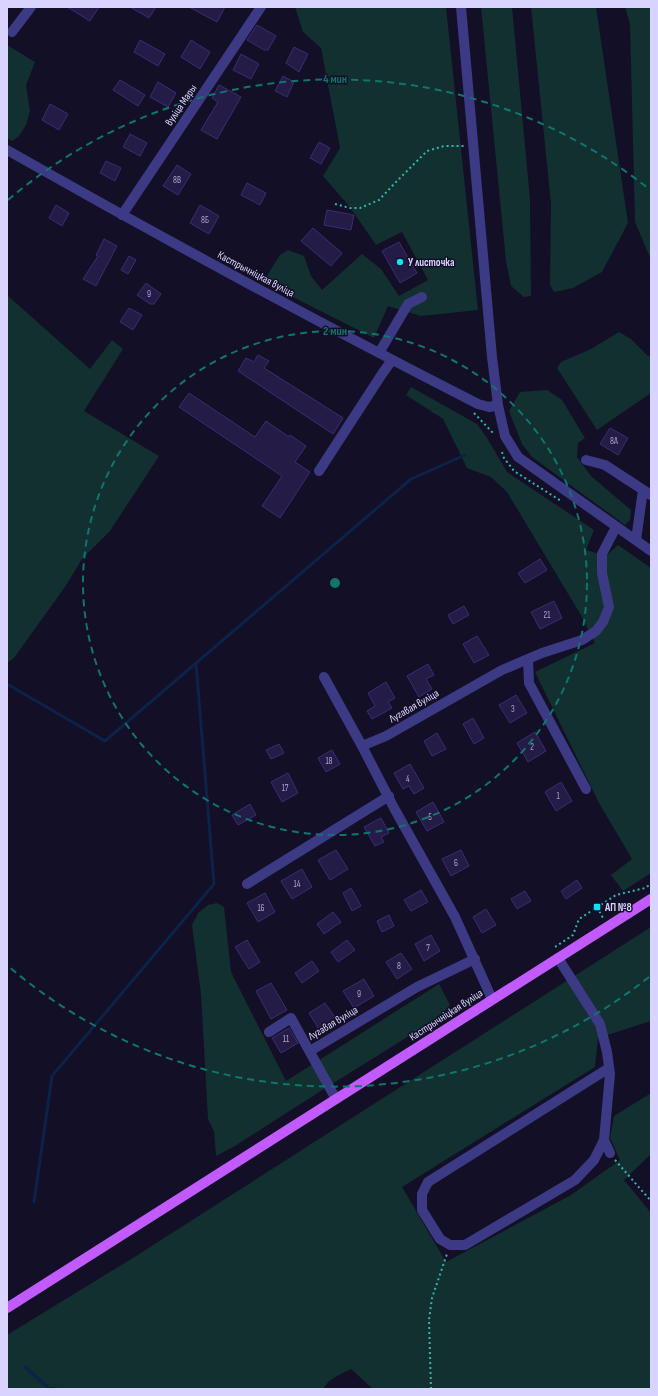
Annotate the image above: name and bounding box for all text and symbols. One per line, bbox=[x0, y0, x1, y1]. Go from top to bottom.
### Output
text: 4 мин bbox=[323, 72, 347, 87]
street label: вуліца Мары bbox=[162, 82, 200, 128]
house number: 8В bbox=[173, 175, 181, 186]
house number: 8Б bbox=[201, 215, 209, 226]
street label: Кастрычніцкая вуліца bbox=[215, 248, 297, 300]
place label: У листочка bbox=[408, 256, 455, 269]
marker: У листочка bbox=[395, 257, 405, 267]
house number: 9 bbox=[147, 289, 151, 300]
text: 2 мин bbox=[323, 324, 347, 339]
house number: 8А bbox=[610, 436, 618, 447]
centre of rings bbox=[328, 576, 342, 590]
house number: 21 bbox=[544, 610, 551, 621]
street label: Лугавая вуліца bbox=[386, 687, 441, 726]
house number: 3 bbox=[511, 704, 515, 715]
house number: 2 bbox=[530, 742, 534, 753]
house number: 18 bbox=[325, 756, 333, 767]
house number: 4 bbox=[406, 774, 410, 785]
house number: 17 bbox=[282, 783, 289, 794]
house number: 1 bbox=[556, 791, 560, 802]
house number: 5 bbox=[428, 812, 432, 823]
house number: 6 bbox=[454, 858, 458, 869]
house number: 14 bbox=[294, 879, 301, 890]
place label: АП №8 bbox=[604, 901, 632, 914]
marker: АП №8 bbox=[592, 902, 602, 912]
house number: 16 bbox=[257, 903, 265, 914]
house number: 7 bbox=[426, 943, 430, 954]
house number: 8 bbox=[397, 961, 401, 972]
street label: Кастрычніцкая вуліца bbox=[407, 986, 485, 1044]
house number: 9 bbox=[357, 989, 361, 1000]
street label: Лугавая вуліца bbox=[305, 1003, 360, 1043]
house number: 11 bbox=[283, 1034, 290, 1045]

